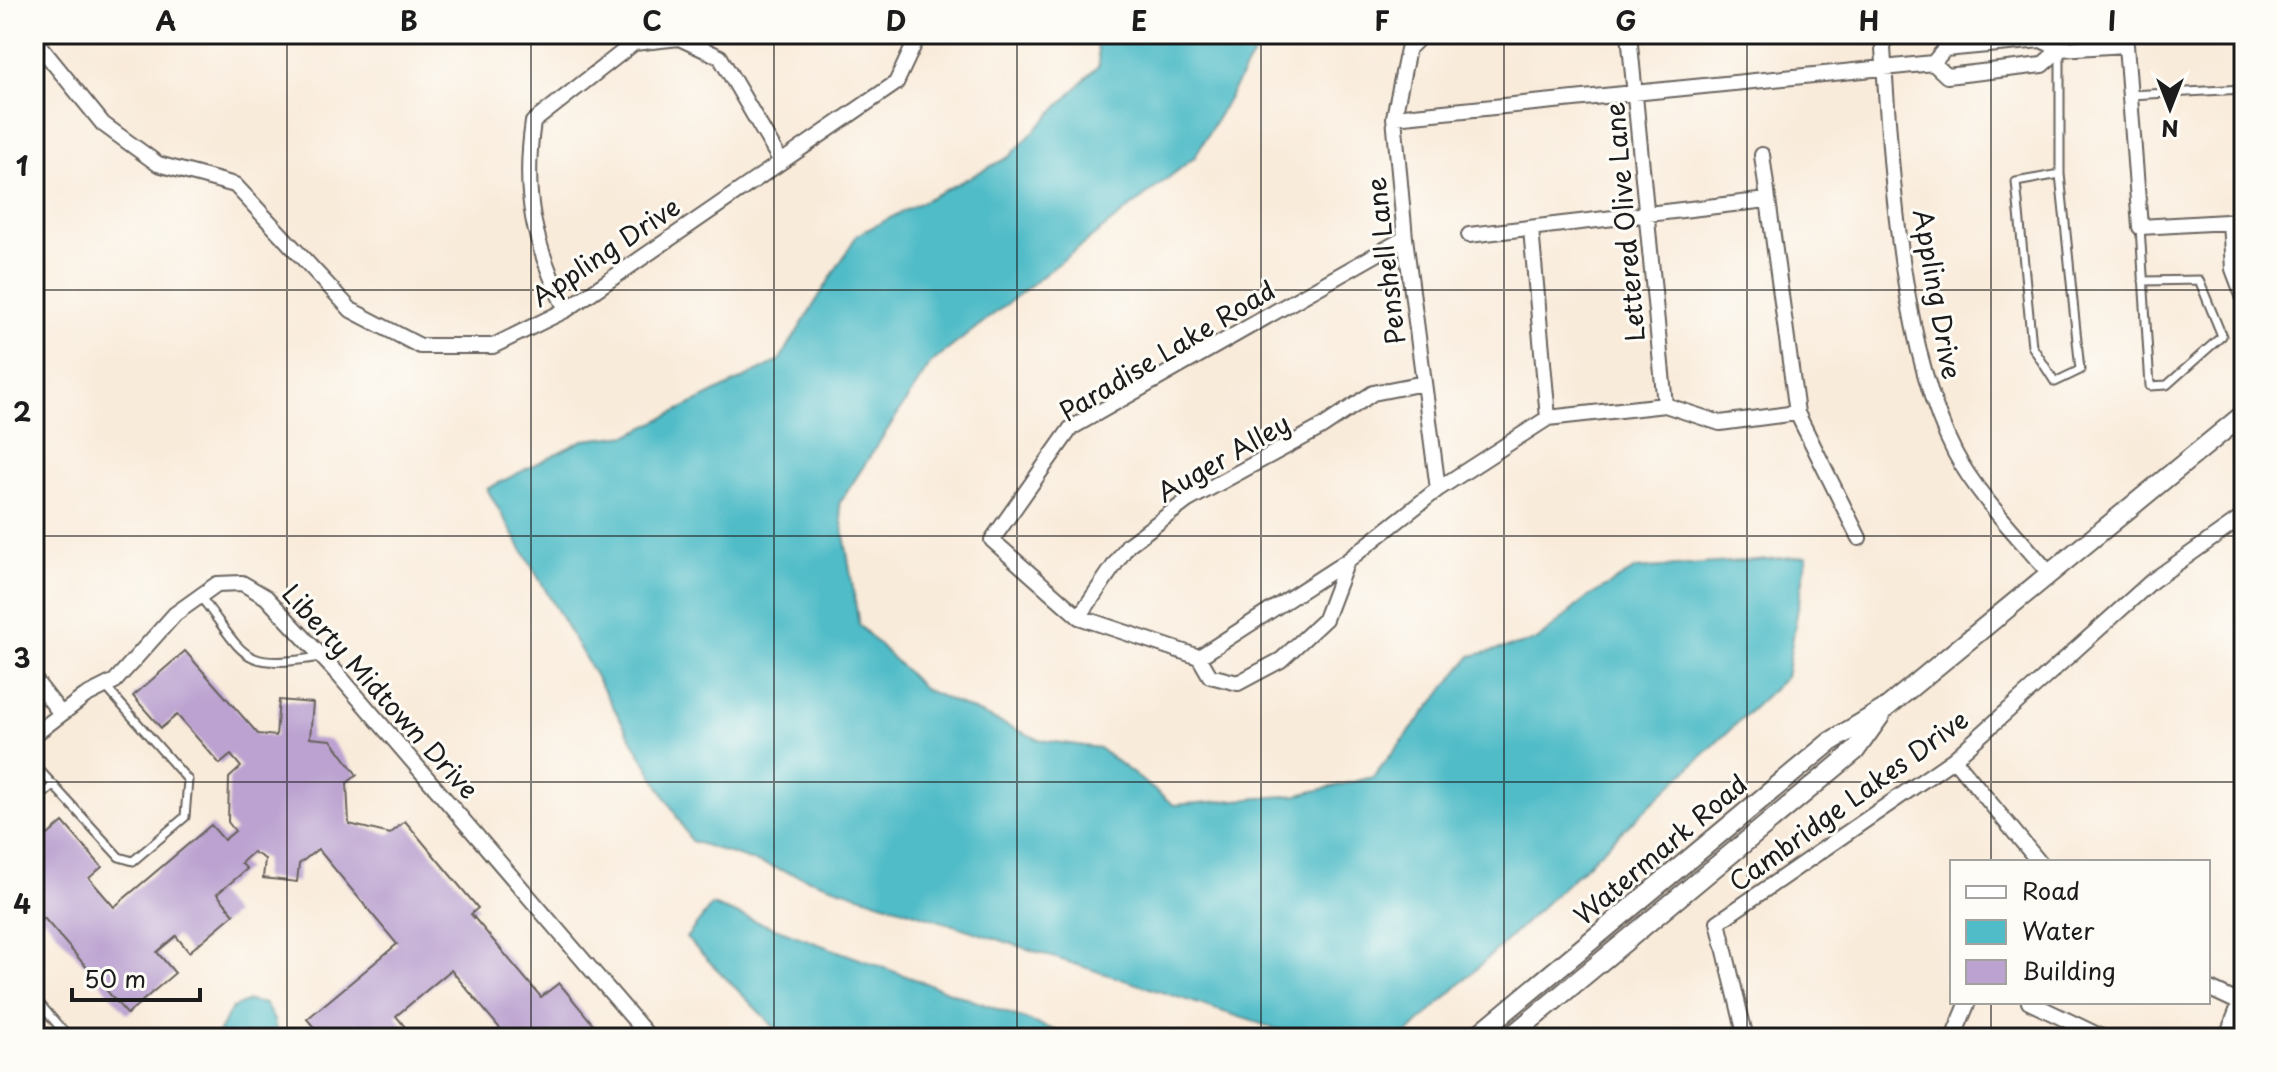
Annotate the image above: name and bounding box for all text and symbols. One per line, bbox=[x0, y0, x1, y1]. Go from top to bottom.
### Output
text: A bbox=[156, 1, 176, 40]
text: B bbox=[400, 1, 418, 40]
text: C bbox=[642, 1, 662, 40]
text: D bbox=[886, 1, 906, 40]
text: E bbox=[1131, 1, 1147, 40]
text: F bbox=[1374, 1, 1390, 40]
text: G bbox=[1615, 1, 1637, 40]
text: H bbox=[1859, 1, 1879, 40]
text: I bbox=[2108, 1, 2116, 40]
north arrow bbox=[2130, 68, 2210, 148]
street label: Lettered Olive Lane bbox=[1594, 101, 1654, 343]
text: N bbox=[2161, 113, 2179, 146]
text: 1 bbox=[16, 146, 28, 185]
street label: Penshell Lane bbox=[1355, 175, 1415, 347]
street label: Appling Drive bbox=[523, 187, 687, 315]
street label: Appling Drive bbox=[1904, 206, 1972, 382]
street label: Paradise Lake Road bbox=[1052, 270, 1282, 430]
text: 2 bbox=[13, 392, 31, 431]
street label: Auger Alley bbox=[1149, 403, 1297, 511]
street label: Liberty Midtown Drive bbox=[273, 575, 489, 807]
text: 3 bbox=[13, 638, 31, 677]
street label: Cambridge Lakes Drive bbox=[1720, 700, 1976, 900]
street label: Watermark Road bbox=[1565, 765, 1755, 933]
legend bbox=[1950, 860, 2210, 1004]
text: Road bbox=[2022, 872, 2080, 908]
text: 4 bbox=[13, 884, 31, 923]
text: Water bbox=[2022, 912, 2095, 948]
scale bar bbox=[72, 952, 200, 1002]
text: Building bbox=[2022, 952, 2116, 988]
text: 50 m bbox=[84, 960, 146, 996]

